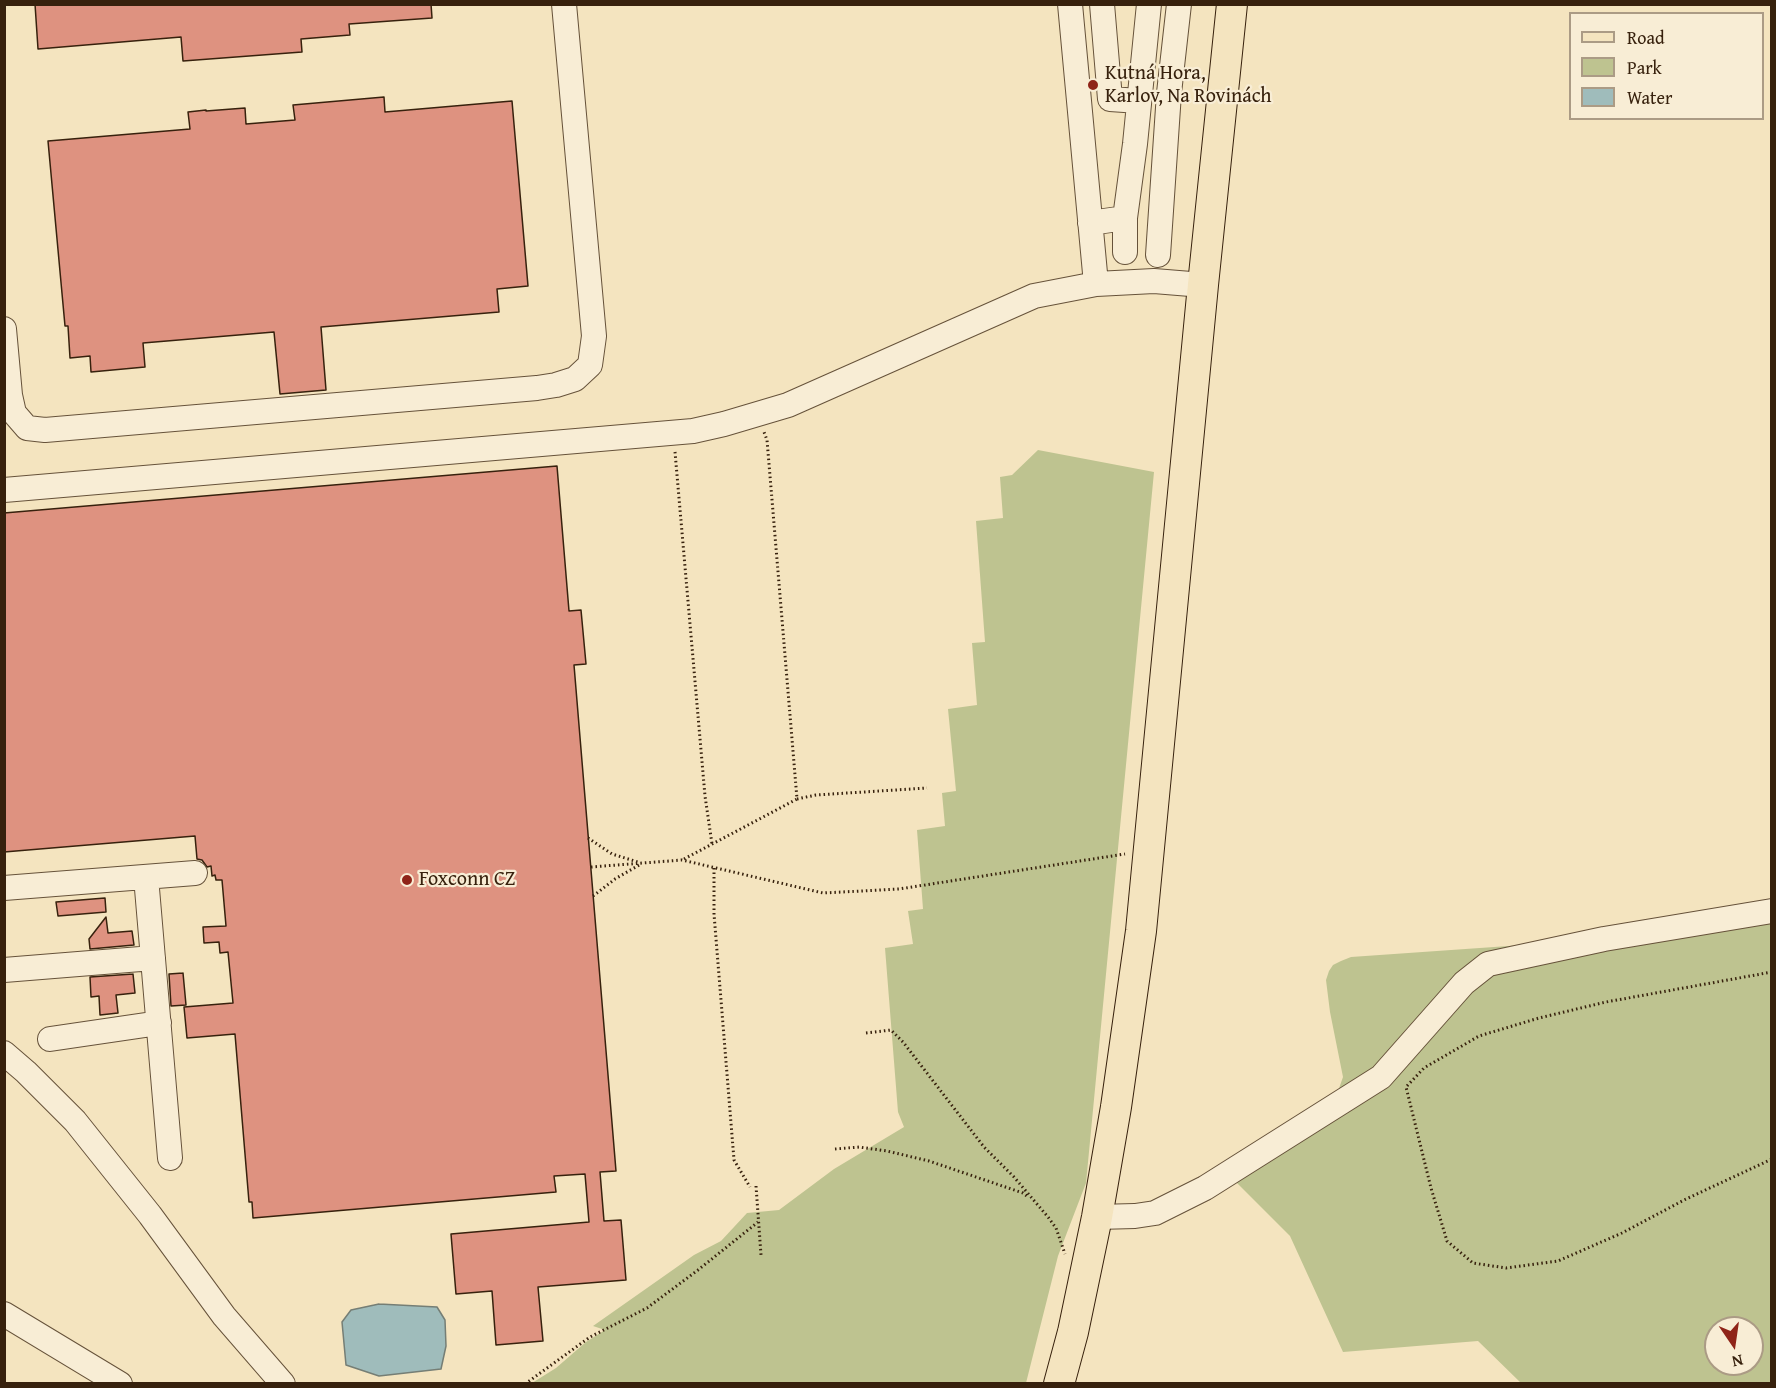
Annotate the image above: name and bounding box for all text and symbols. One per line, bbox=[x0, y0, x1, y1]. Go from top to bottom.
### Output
legend bbox=[1569, 12, 1764, 120]
text: Road bbox=[1627, 24, 1665, 51]
text: Park bbox=[1627, 54, 1662, 81]
place label: Kutná Hora, Karlov, Na Rovinách bbox=[1105, 62, 1272, 109]
marker: Kutná Hora, Karlov, Na Rovinách bbox=[1086, 78, 1100, 92]
text: Water bbox=[1627, 84, 1672, 111]
place label: Foxconn CZ bbox=[419, 868, 515, 892]
marker: Foxconn CZ bbox=[400, 873, 414, 887]
north arrow bbox=[1704, 1316, 1764, 1376]
text: N bbox=[1730, 1349, 1746, 1374]

